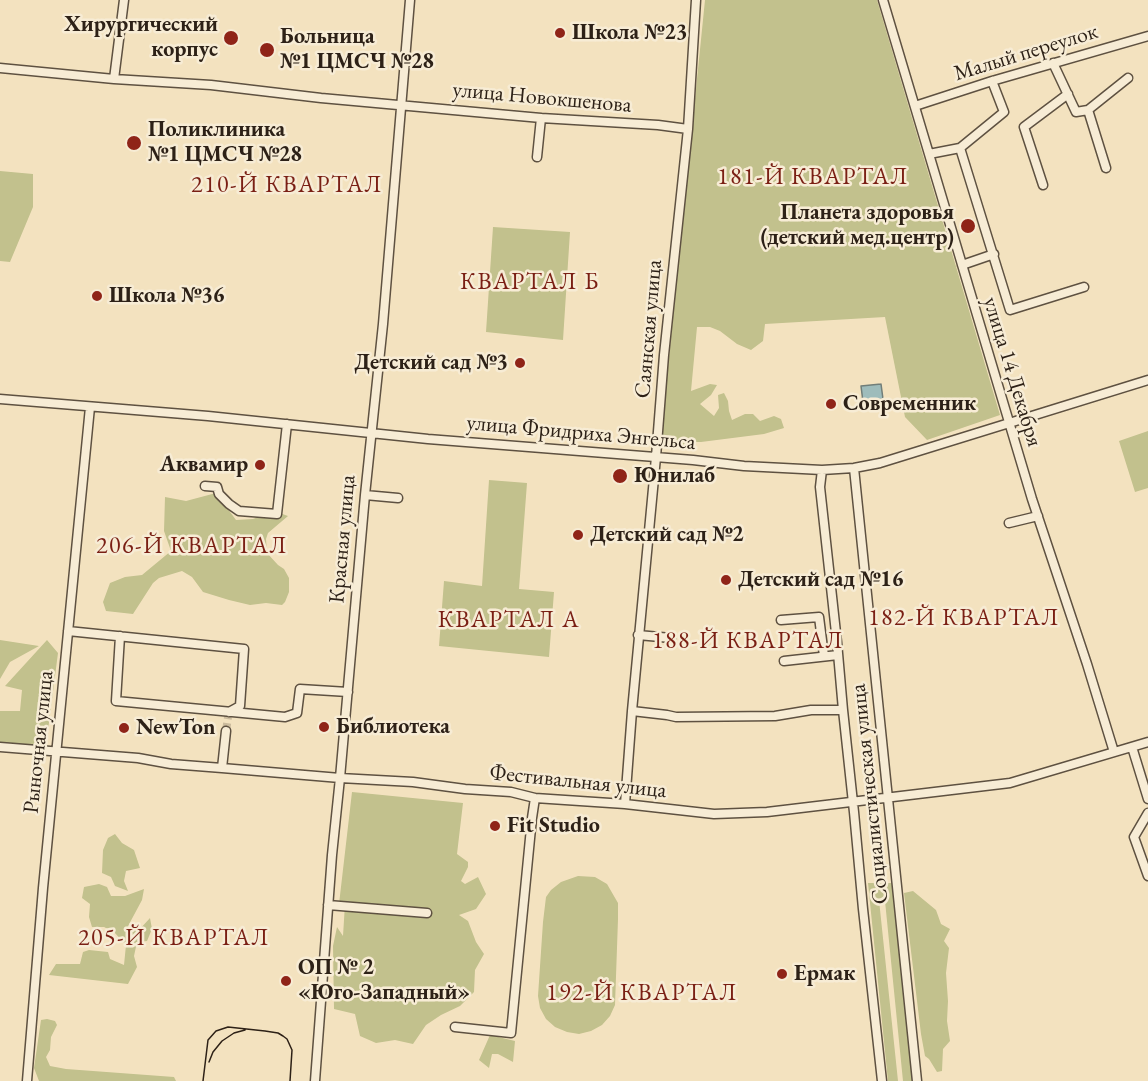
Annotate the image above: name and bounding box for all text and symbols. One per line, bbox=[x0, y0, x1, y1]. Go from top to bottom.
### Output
place label: Хирургический корпус bbox=[64, 12, 218, 63]
street label: Малый переулок bbox=[951, 19, 1101, 87]
place label: Школа №23 bbox=[572, 20, 687, 46]
place label: Больница №1 ЦМСЧ №28 bbox=[280, 24, 434, 76]
marker: Школа №23 bbox=[553, 26, 567, 40]
marker: Хирургический корпус bbox=[222, 29, 240, 47]
marker: Больница №1 ЦМСЧ №28 bbox=[258, 41, 276, 59]
street label: улица Новокшенова bbox=[451, 77, 633, 119]
place label: Поликлиника №1 ЦМСЧ №28 bbox=[148, 117, 302, 168]
marker: Поликлиника №1 ЦМСЧ №28 bbox=[125, 134, 143, 152]
district label: 181-Й КВАРТАЛ bbox=[717, 163, 909, 191]
district label: 210-Й КВАРТАЛ bbox=[191, 171, 383, 199]
place label: Планета здоровья (детский мед.центр) bbox=[760, 200, 954, 252]
marker: Планета здоровья (детский мед.центр) bbox=[959, 217, 977, 235]
street label: Саянская улица bbox=[630, 259, 668, 399]
district label: КВАРТАЛ Б bbox=[460, 268, 600, 296]
place label: Школа №36 bbox=[109, 283, 224, 309]
marker: Школа №36 bbox=[90, 289, 104, 303]
street label: улица 14 Декабря bbox=[977, 294, 1047, 450]
place label: Детский сад №3 bbox=[354, 350, 508, 376]
marker: Детский сад №3 bbox=[513, 356, 527, 370]
place label: Современник bbox=[843, 391, 976, 417]
marker: Современник bbox=[824, 397, 838, 411]
street label: улица Фридриха Энгельса bbox=[465, 410, 697, 456]
place label: Аквамир bbox=[160, 452, 248, 478]
marker: Аквамир bbox=[253, 458, 267, 472]
place label: Юнилаб bbox=[634, 463, 715, 489]
marker: Юнилаб bbox=[611, 467, 629, 485]
street label: Красная улица bbox=[324, 474, 362, 604]
place label: Детский сад №2 bbox=[590, 522, 744, 548]
marker: Детский сад №2 bbox=[571, 528, 585, 542]
district label: 206-Й КВАРТАЛ bbox=[96, 532, 288, 560]
place label: Детский сад №16 bbox=[738, 567, 903, 593]
marker: Детский сад №16 bbox=[719, 573, 733, 587]
district label: 182-Й КВАРТАЛ bbox=[868, 604, 1060, 632]
district label: КВАРТАЛ А bbox=[438, 606, 580, 634]
district label: 188-Й КВАРТАЛ bbox=[652, 627, 844, 655]
street label: Рыночная улица bbox=[18, 669, 60, 815]
street label: Социалистическая улица bbox=[845, 683, 895, 905]
place label: Библиотека bbox=[336, 714, 450, 740]
place label: NewTon bbox=[136, 715, 215, 741]
marker: Библиотека bbox=[317, 720, 331, 734]
marker: NewTon bbox=[117, 721, 131, 735]
street label: Фестивальная улица bbox=[488, 760, 668, 804]
place label: Fit Studio bbox=[507, 813, 600, 839]
marker: Fit Studio bbox=[488, 819, 502, 833]
district label: 205-Й КВАРТАЛ bbox=[78, 924, 270, 952]
place label: ОП № 2 «Юго-Западный» bbox=[298, 955, 470, 1006]
place label: Ермак bbox=[794, 961, 855, 987]
marker: Ермак bbox=[775, 967, 789, 981]
marker: ОП № 2 «Юго-Западный» bbox=[279, 974, 293, 988]
district label: 192-Й КВАРТАЛ bbox=[546, 979, 738, 1007]

